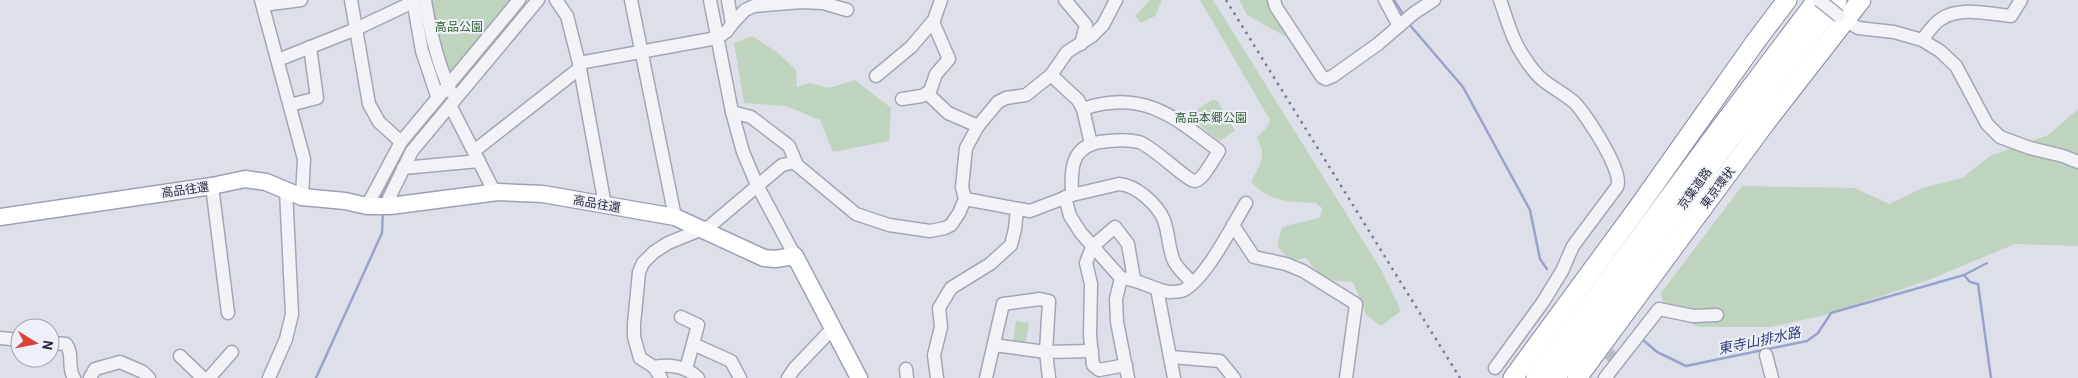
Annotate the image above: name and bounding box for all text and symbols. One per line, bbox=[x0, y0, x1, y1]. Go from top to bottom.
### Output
park label: 高品公園 bbox=[435, 19, 483, 33]
park label: 高品本郷公園 bbox=[1175, 110, 1247, 124]
street label: 京葉道路 bbox=[1674, 164, 1714, 212]
street label: 東京環状 bbox=[1697, 164, 1737, 210]
street label: 高品往還 bbox=[160, 179, 210, 199]
street label: 高品往還 bbox=[572, 192, 622, 214]
north arrow bbox=[10, 318, 60, 368]
water label: 東寺山排水路 bbox=[1716, 323, 1803, 357]
text: N bbox=[39, 339, 57, 351]

